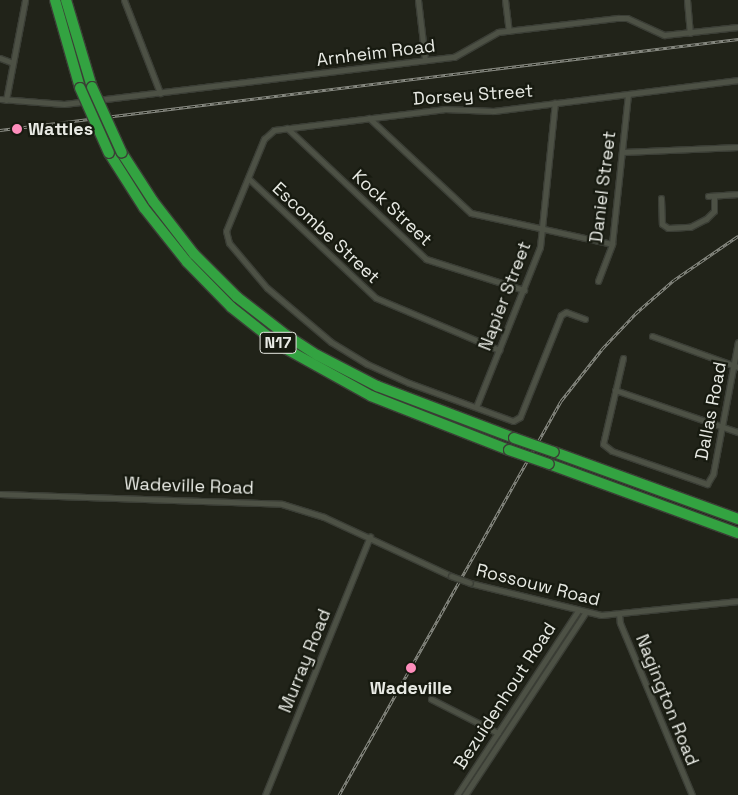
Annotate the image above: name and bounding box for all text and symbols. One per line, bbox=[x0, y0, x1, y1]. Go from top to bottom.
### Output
street label: Arnheim Road bbox=[315, 35, 437, 71]
street label: Dorsey Street bbox=[412, 80, 534, 110]
place label: Wattles bbox=[28, 118, 93, 140]
marker: Wattles bbox=[10, 122, 24, 136]
street label: Daniel Street bbox=[585, 130, 621, 244]
street label: Kock Street bbox=[347, 165, 437, 251]
street label: Escombe Street bbox=[268, 178, 384, 288]
street label: Napier Street bbox=[474, 238, 536, 354]
road number: N17 bbox=[259, 329, 297, 356]
street label: Dallas Road bbox=[691, 360, 731, 462]
street label: Wadeville Road bbox=[124, 473, 254, 499]
street label: Rossouw Road bbox=[474, 559, 602, 611]
street label: Murray Road bbox=[274, 606, 336, 716]
street label: Bezuidenhout Road bbox=[449, 619, 561, 773]
street label: Nagington Road bbox=[631, 631, 703, 769]
marker: Wadeville bbox=[404, 661, 418, 675]
place label: Wadeville bbox=[370, 677, 452, 699]

